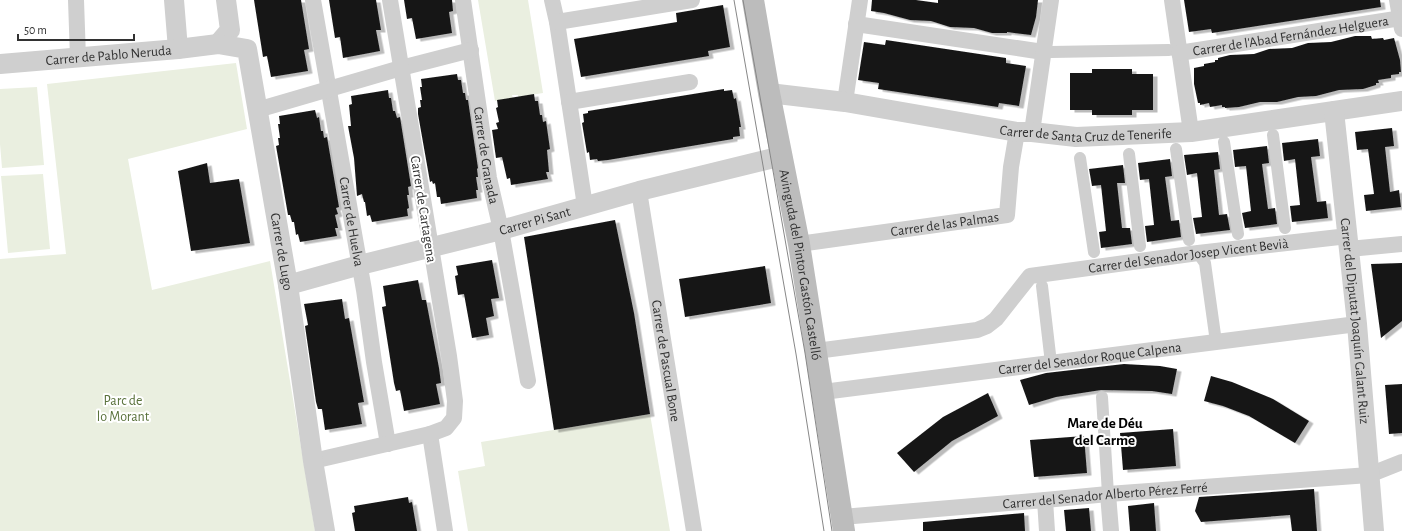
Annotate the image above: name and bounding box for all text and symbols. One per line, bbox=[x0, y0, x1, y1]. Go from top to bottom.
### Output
street label: Carrer de l'Abad Fernández Helguera bbox=[1192, 14, 1390, 59]
scale bar bbox=[18, 16, 134, 42]
text: 50 m bbox=[24, 24, 47, 36]
street label: Carrer de Pablo Neruda bbox=[45, 44, 173, 68]
street label: Carrer de Granada bbox=[471, 106, 501, 206]
street label: Carrer de Santa Cruz de Tenerife bbox=[999, 123, 1172, 145]
street label: Carrer de Cartagena bbox=[408, 155, 438, 264]
street label: Avinguda del Pintor Gastón Castelló bbox=[776, 168, 823, 361]
street label: Carrer de Huelva bbox=[336, 176, 366, 268]
street label: Carrer Pi Sant bbox=[498, 205, 573, 238]
street label: Carrer de las Palmas bbox=[890, 210, 1000, 239]
street label: Carrer de Lugo bbox=[268, 212, 295, 292]
street label: Carrer del Diputat Joaquín Galant Ruiz bbox=[1338, 217, 1371, 425]
street label: Carrer del Senador Josep Vicent Bevià bbox=[1087, 237, 1290, 276]
street label: Carrer de Pascual Bone bbox=[649, 299, 682, 423]
street label: Carrer del Senador Roque Calpena bbox=[998, 340, 1183, 378]
park label: Parc de lo Morant bbox=[97, 394, 150, 424]
district label: Mare de Déu del Carme bbox=[1067, 416, 1143, 448]
street label: Carrer del Senador Alberto Pérez Ferré bbox=[1002, 481, 1208, 512]

